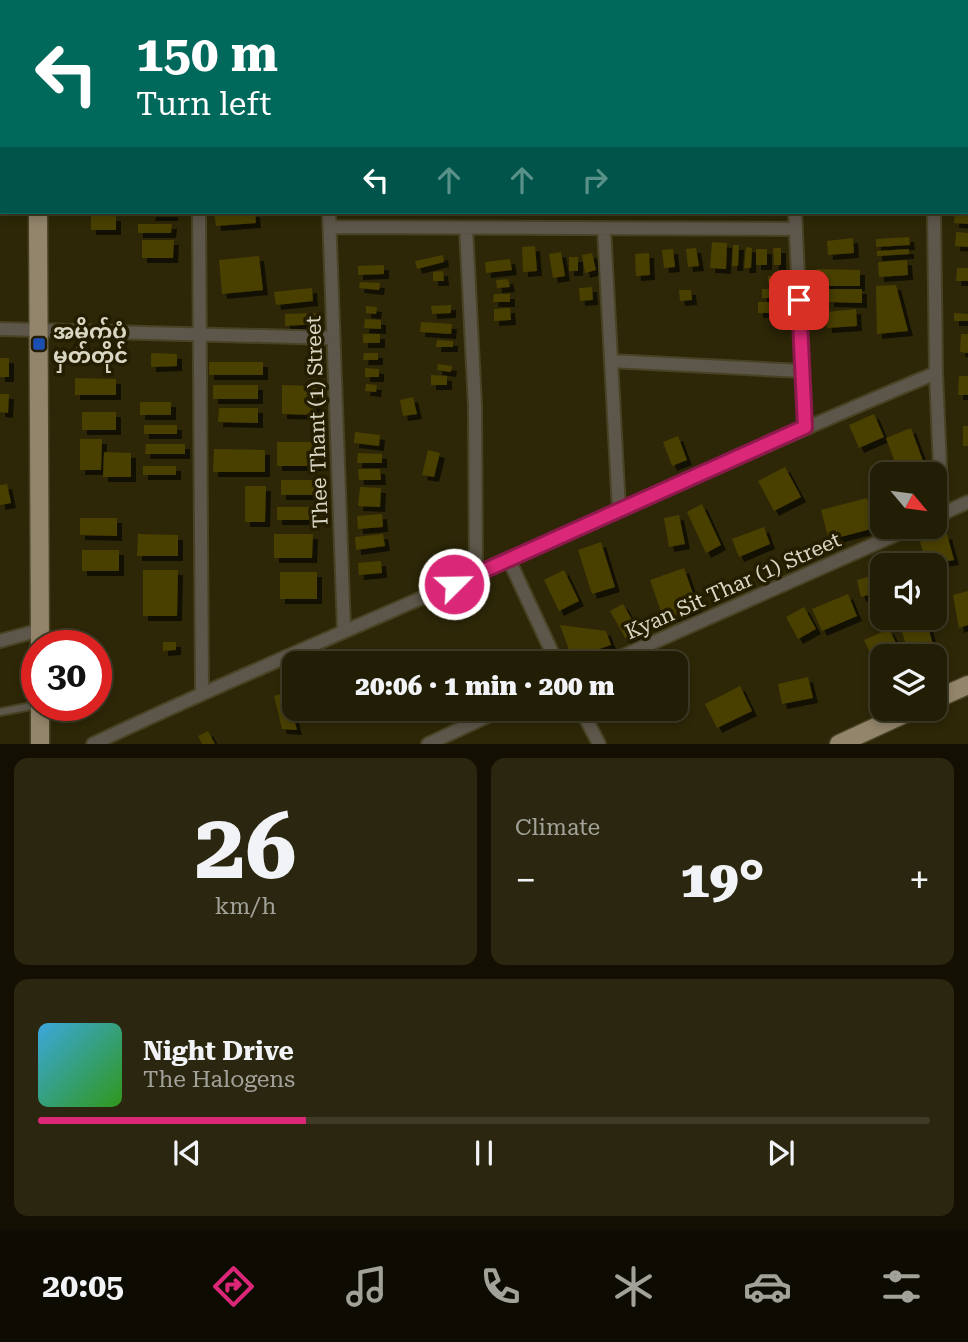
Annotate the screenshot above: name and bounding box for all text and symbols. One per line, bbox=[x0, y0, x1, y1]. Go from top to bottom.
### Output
text: 150 m bbox=[136, 26, 278, 83]
icon: left bbox=[21, 28, 112, 119]
text: Turn left bbox=[136, 85, 271, 123]
icon: left bbox=[357, 161, 395, 199]
icon: ahead bbox=[430, 161, 468, 199]
icon: ahead bbox=[503, 161, 541, 199]
icon: right bbox=[576, 161, 614, 199]
pin bbox=[769, 270, 829, 330]
icon: arrive bbox=[780, 281, 818, 319]
street label: Thee Thant (1) Street bbox=[301, 315, 333, 529]
place label: အမှိုက်ပုံ မှတ်တိုင် bbox=[53, 316, 128, 373]
marker: အမှိုက်ပုံ မှတ်တိုင် bbox=[31, 336, 47, 352]
north arrow bbox=[870, 462, 947, 539]
map controls bbox=[870, 462, 947, 721]
street label: Kyan Sit Thar (1) Street bbox=[622, 528, 845, 644]
position arrow bbox=[417, 547, 491, 621]
button: sound bbox=[870, 553, 947, 630]
speed limit sign: 30 bbox=[21, 630, 112, 721]
button: layers bbox=[870, 644, 947, 721]
text: 20:06 · 1 min · 200 m bbox=[355, 671, 615, 701]
text: 26 bbox=[195, 794, 296, 900]
text: Climate bbox=[515, 814, 600, 841]
text: 19° bbox=[680, 849, 765, 910]
text: − bbox=[515, 858, 536, 902]
text: + bbox=[909, 858, 930, 902]
text: km/h bbox=[215, 893, 276, 920]
text: Night Drive bbox=[143, 1036, 294, 1066]
text: The Halogens bbox=[143, 1066, 295, 1093]
icon: previous bbox=[168, 1134, 206, 1172]
icon: pause bbox=[465, 1134, 503, 1172]
icon: next bbox=[762, 1134, 800, 1172]
icon: directions bbox=[209, 1262, 258, 1311]
icon: music bbox=[342, 1262, 391, 1311]
icon: phone bbox=[476, 1262, 525, 1311]
icon: climate bbox=[609, 1262, 658, 1311]
icon: car bbox=[743, 1262, 792, 1311]
icon: filters bbox=[877, 1262, 926, 1311]
text: 20:05 bbox=[42, 1267, 124, 1305]

